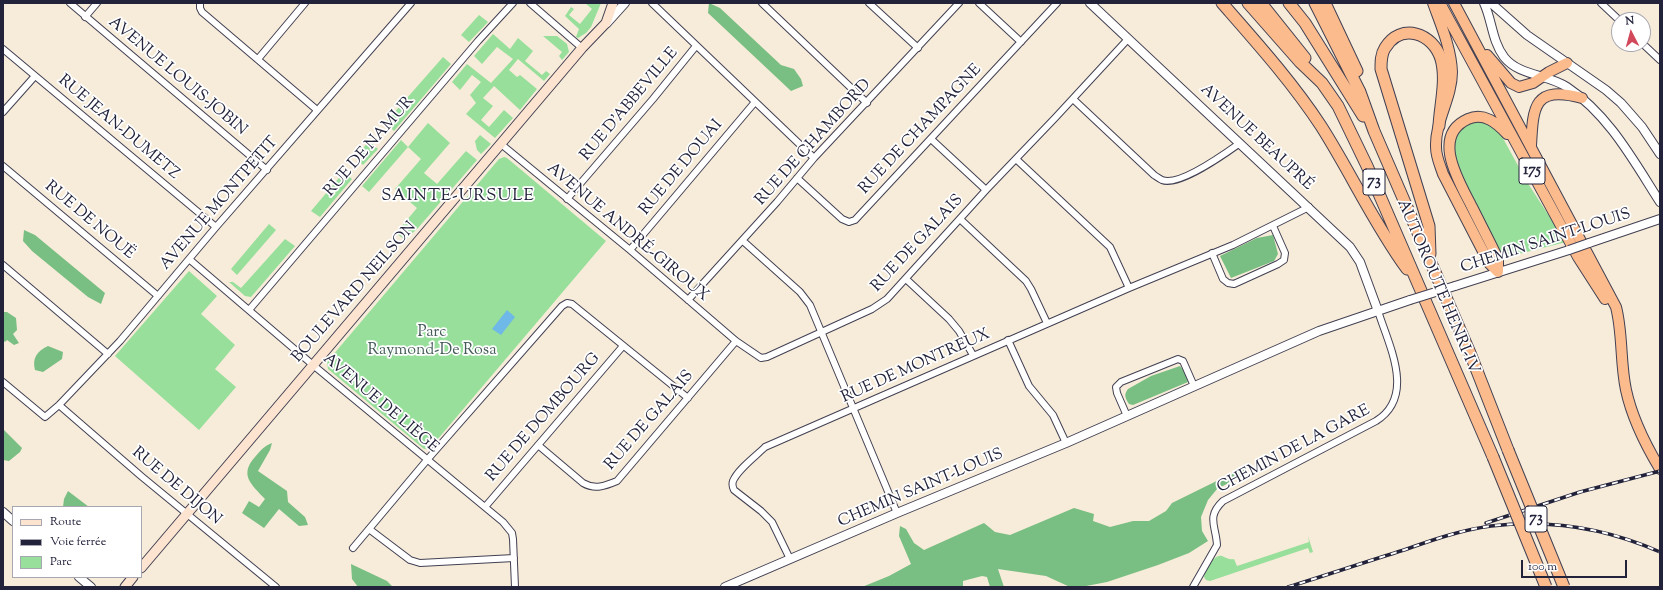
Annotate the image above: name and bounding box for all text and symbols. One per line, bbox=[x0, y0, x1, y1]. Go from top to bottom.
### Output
north arrow bbox=[1611, 12, 1651, 52]
text: N bbox=[1625, 13, 1635, 29]
street label: AVENUE LOUIS-JOBIN bbox=[104, 14, 250, 140]
street label: RUE D'ABBEVILLE bbox=[577, 45, 683, 165]
street label: RUE DE CHAMPAGNE bbox=[856, 61, 986, 199]
street label: RUE JEAN-DUMETZ bbox=[53, 72, 183, 184]
street label: RUE DE CHAMBORD bbox=[752, 76, 876, 210]
street label: AVENUE BEAUPRÉ bbox=[1196, 81, 1316, 195]
street label: RUE DE NAMUR bbox=[321, 93, 419, 201]
street label: RUE DE DOUAI bbox=[636, 116, 728, 220]
street label: AVENUE MONTPETIT bbox=[157, 133, 283, 275]
road number: 175 bbox=[1519, 158, 1545, 184]
street label: AVENUE ANDRÉ-GIROUX bbox=[542, 160, 712, 306]
road number: 73 bbox=[1363, 169, 1385, 195]
street label: RUE DE NOUË bbox=[40, 178, 138, 264]
district label: SAINTE-URSULE bbox=[381, 187, 535, 207]
street label: RUE DE GALAIS bbox=[868, 191, 968, 297]
street label: AUTOROUTE HENRI-IV bbox=[1392, 197, 1482, 377]
street label: CHEMIN SAINT-LOUIS bbox=[1458, 205, 1634, 279]
street label: BOULEVARD NEILSON bbox=[289, 219, 421, 367]
park label: Parc Raymond-De Rosa bbox=[367, 323, 497, 361]
street label: RUE DE MONTREUX bbox=[839, 326, 993, 408]
street label: AVENUE DE LIÈGE bbox=[318, 350, 442, 458]
street label: RUE DE DOMBOURG bbox=[483, 350, 605, 486]
street label: RUE DE GALAIS bbox=[601, 367, 699, 475]
street label: CHEMIN DE LA GARE bbox=[1214, 402, 1374, 498]
street label: RUE DE DIJON bbox=[127, 444, 225, 530]
street label: CHEMIN SAINT-LOUIS bbox=[835, 445, 1007, 533]
legend bbox=[12, 506, 142, 578]
road number: 73 bbox=[1525, 506, 1547, 532]
text: Route bbox=[50, 513, 81, 531]
text: Voie ferrée bbox=[50, 533, 106, 551]
scale bar bbox=[1523, 552, 1629, 578]
text: Parc bbox=[50, 553, 72, 571]
text: 100 m bbox=[1528, 558, 1557, 576]

